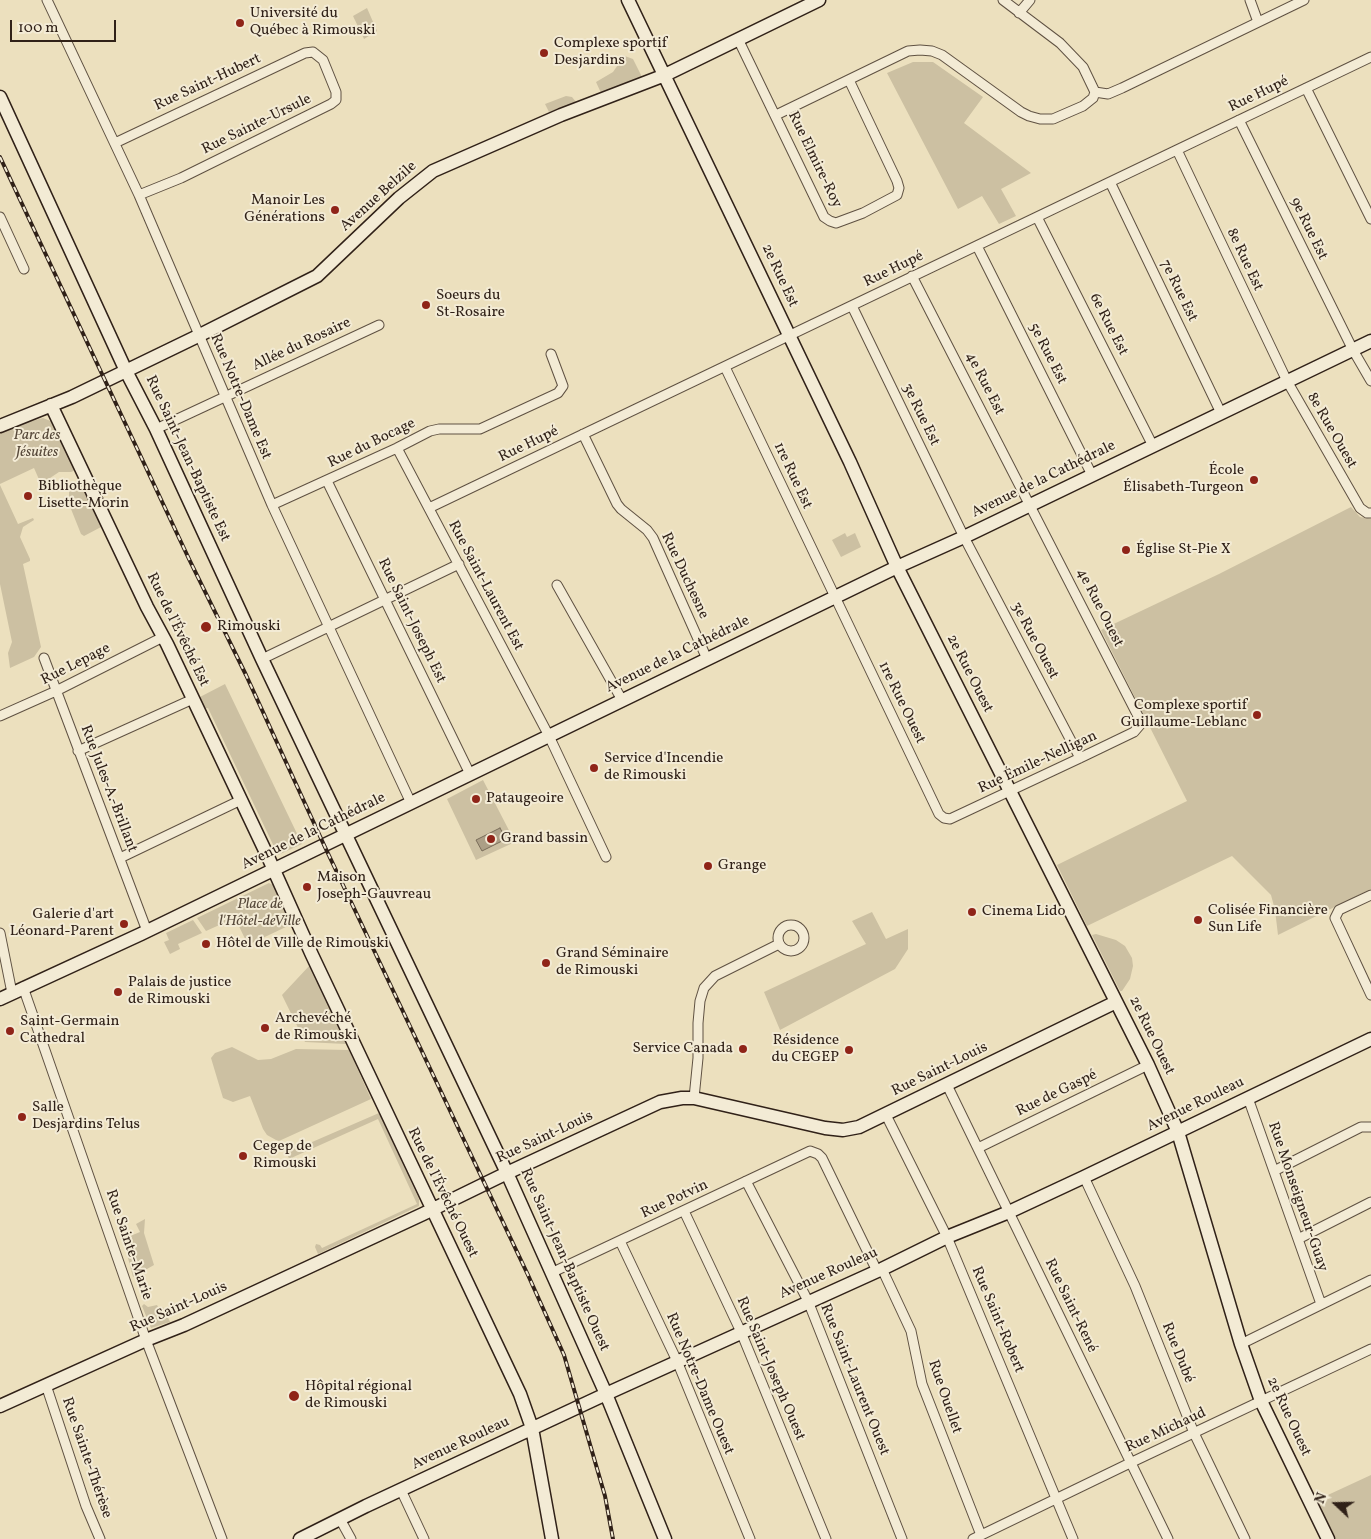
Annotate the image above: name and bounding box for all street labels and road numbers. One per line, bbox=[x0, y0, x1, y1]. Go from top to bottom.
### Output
street label: Rue Saint-Hubert bbox=[152, 50, 264, 116]
street label: Rue Hupé bbox=[1226, 73, 1292, 117]
street label: Rue Sainte-Ursule bbox=[199, 91, 315, 159]
street label: Rue Elmire-Roy bbox=[783, 109, 845, 211]
street label: Avenue Belzile bbox=[337, 158, 421, 236]
street label: 9e Rue Est bbox=[1285, 195, 1331, 263]
street label: 8e Rue Est bbox=[1222, 226, 1266, 294]
street label: 2e Rue Est bbox=[757, 242, 801, 310]
street label: Rue Hupé bbox=[861, 248, 927, 292]
street label: 7e Rue Est bbox=[1155, 257, 1201, 325]
street label: 6e Rue Est bbox=[1085, 291, 1131, 359]
street label: Allée du Rosaire bbox=[250, 314, 354, 376]
street label: 5e Rue Est bbox=[1024, 320, 1070, 388]
street label: Rue Notre-Dame Est bbox=[205, 331, 275, 463]
street label: 4e Rue Est bbox=[960, 349, 1008, 419]
street label: Rue Saint-Jean-Baptiste Est bbox=[141, 373, 233, 545]
street label: 3e Rue Est bbox=[897, 381, 943, 449]
street label: 8e Rue Ouest bbox=[1302, 390, 1360, 472]
street label: Rue du Bocage bbox=[325, 415, 419, 473]
street label: Rue Hupé bbox=[496, 423, 562, 467]
street label: Avenue de la Cathédrale bbox=[969, 437, 1119, 523]
street label: 1re Rue Est bbox=[769, 440, 815, 512]
street label: Rue Saint-Laurent Est bbox=[443, 518, 527, 654]
street label: Rue Duchesne bbox=[656, 530, 712, 622]
street label: Rue Saint-Joseph Est bbox=[373, 556, 449, 686]
street label: 4e Rue Ouest bbox=[1071, 566, 1127, 650]
street label: Rue de l'Évêché Est bbox=[142, 570, 212, 690]
street label: 3e Rue Ouest bbox=[1006, 599, 1062, 683]
street label: Avenue de la Cathédrale bbox=[603, 612, 753, 698]
street label: 2e Rue Ouest bbox=[942, 632, 996, 716]
street label: Rue Lepage bbox=[38, 640, 114, 690]
street label: 1re Rue Ouest bbox=[873, 659, 929, 747]
street label: Rue Jules-A.-Brillant bbox=[75, 723, 141, 855]
street label: Rue Émile-Nelligan bbox=[976, 728, 1100, 798]
street label: Avenue de la Cathédrale bbox=[239, 789, 389, 875]
street label: 2e Rue Ouest bbox=[1124, 994, 1178, 1078]
street label: Rue Saint-Louis bbox=[889, 1039, 991, 1101]
street label: Rue de Gaspé bbox=[1014, 1067, 1100, 1121]
street label: Avenue Rouleau bbox=[1144, 1074, 1248, 1136]
street label: Rue Saint-Louis bbox=[494, 1108, 596, 1168]
street label: Rue Monseigneur-Guay bbox=[1263, 1120, 1331, 1274]
street label: Rue de l'Évêché Ouest bbox=[403, 1125, 481, 1261]
street label: Rue Saint-Jean-Baptiste Ouest bbox=[515, 1166, 613, 1354]
street label: Rue Potvin bbox=[639, 1177, 711, 1223]
street label: Rue Sainte-Marie bbox=[101, 1187, 155, 1303]
street label: Avenue Rouleau bbox=[777, 1244, 881, 1304]
street label: Rue Saint-René bbox=[1040, 1256, 1100, 1356]
street label: Rue Saint-Robert bbox=[967, 1264, 1027, 1376]
street label: Rue Saint-Louis bbox=[128, 1279, 230, 1337]
street label: Rue Saint-Joseph Ouest bbox=[732, 1294, 808, 1444]
street label: Rue Saint-Laurent Ouest bbox=[815, 1302, 893, 1458]
street label: Rue Notre-Dame Ouest bbox=[661, 1310, 737, 1458]
street label: Rue Dubé bbox=[1157, 1320, 1197, 1386]
street label: Rue Ouellet bbox=[923, 1358, 965, 1436]
street label: 2e Rue Ouest bbox=[1262, 1375, 1314, 1459]
street label: Rue Sainte-Thérèse bbox=[57, 1395, 115, 1521]
street label: Rue Michaud bbox=[1123, 1404, 1209, 1458]
street label: Avenue Rouleau bbox=[409, 1413, 513, 1475]

